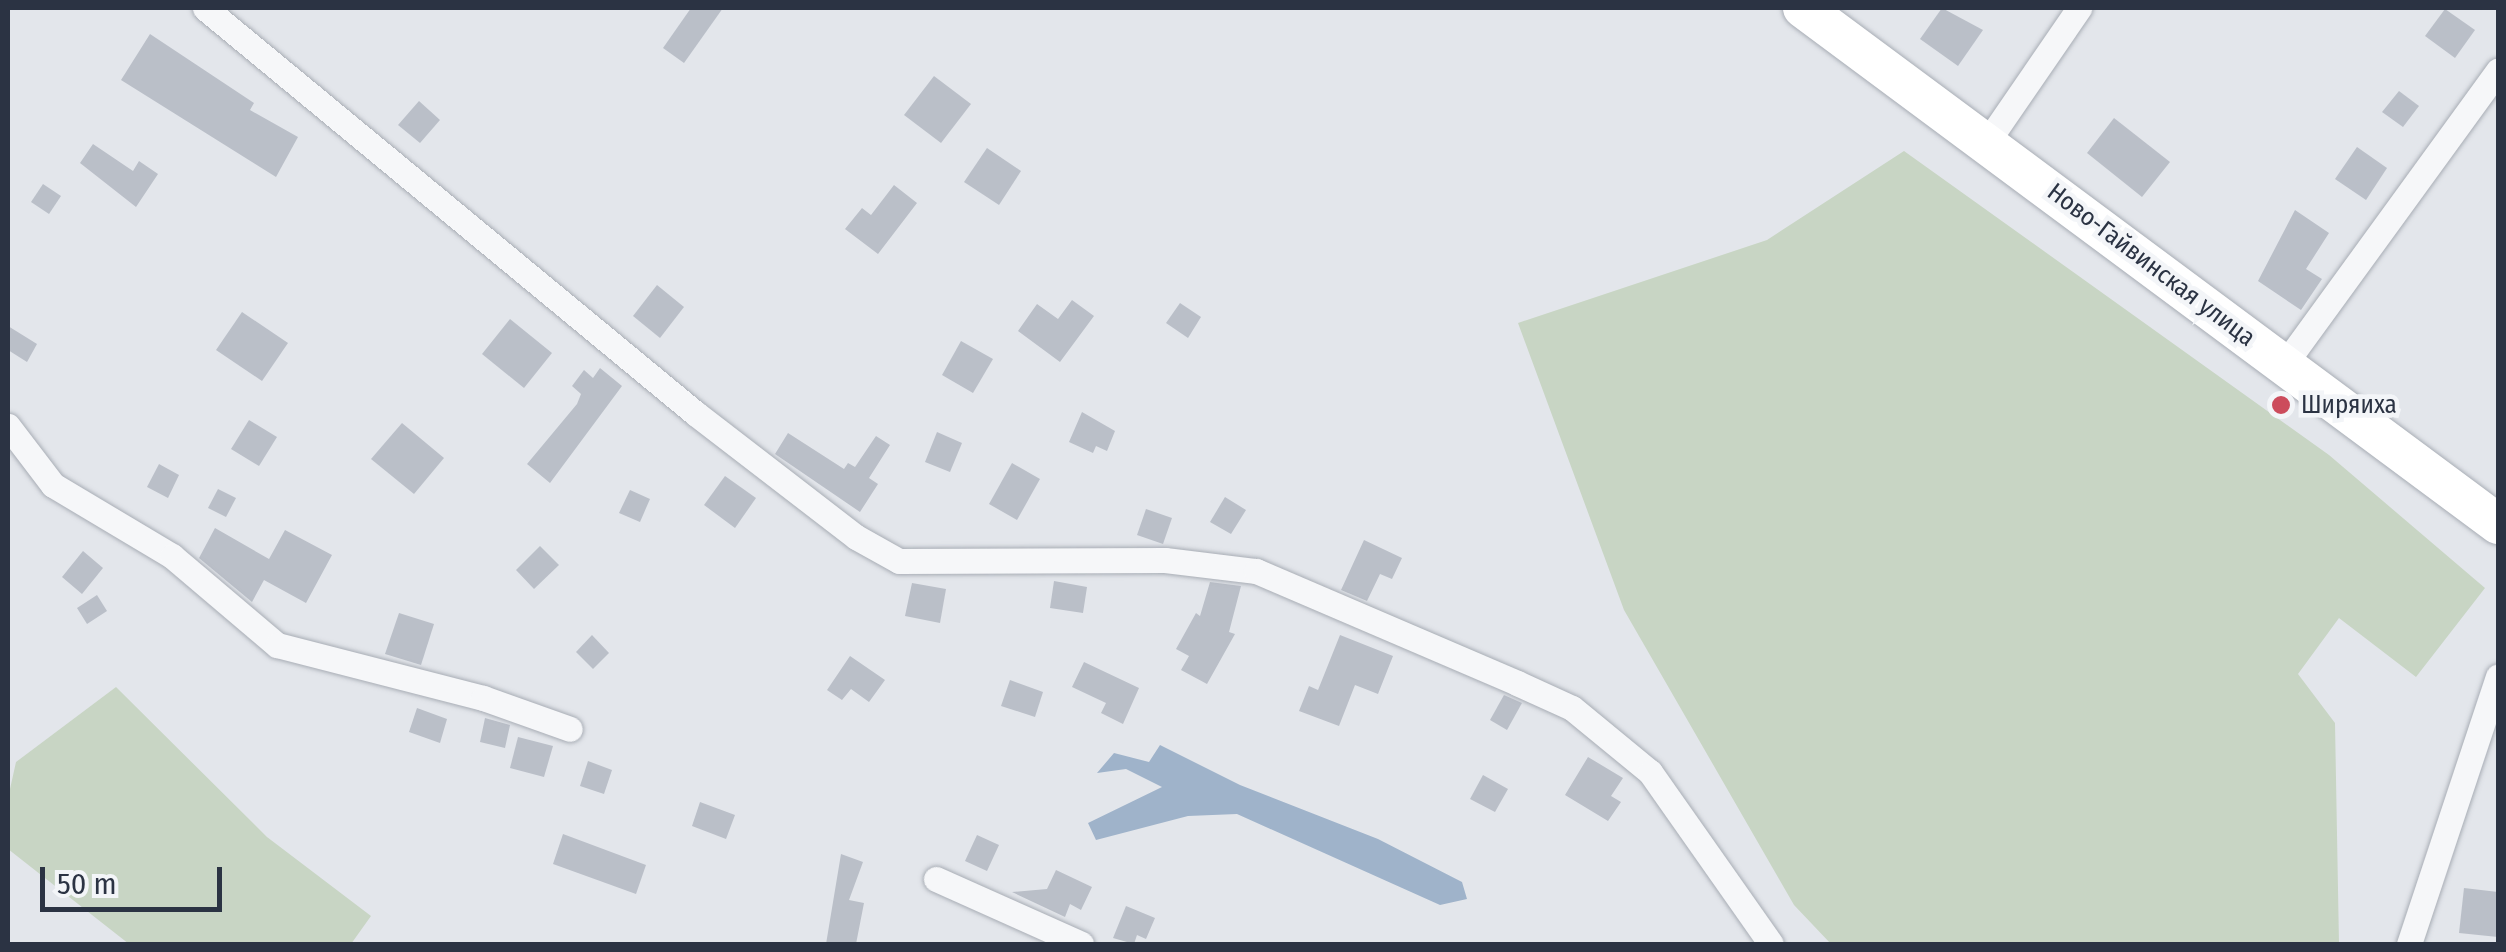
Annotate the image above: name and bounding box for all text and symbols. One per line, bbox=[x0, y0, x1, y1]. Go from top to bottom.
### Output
street label: Ново-Гайвинская улица bbox=[2041, 177, 2261, 353]
place label: Ширяиха bbox=[2301, 390, 2397, 420]
marker: Ширяиха bbox=[2270, 394, 2292, 416]
scale bar bbox=[45, 847, 228, 909]
text: 50 m bbox=[57, 866, 117, 902]

